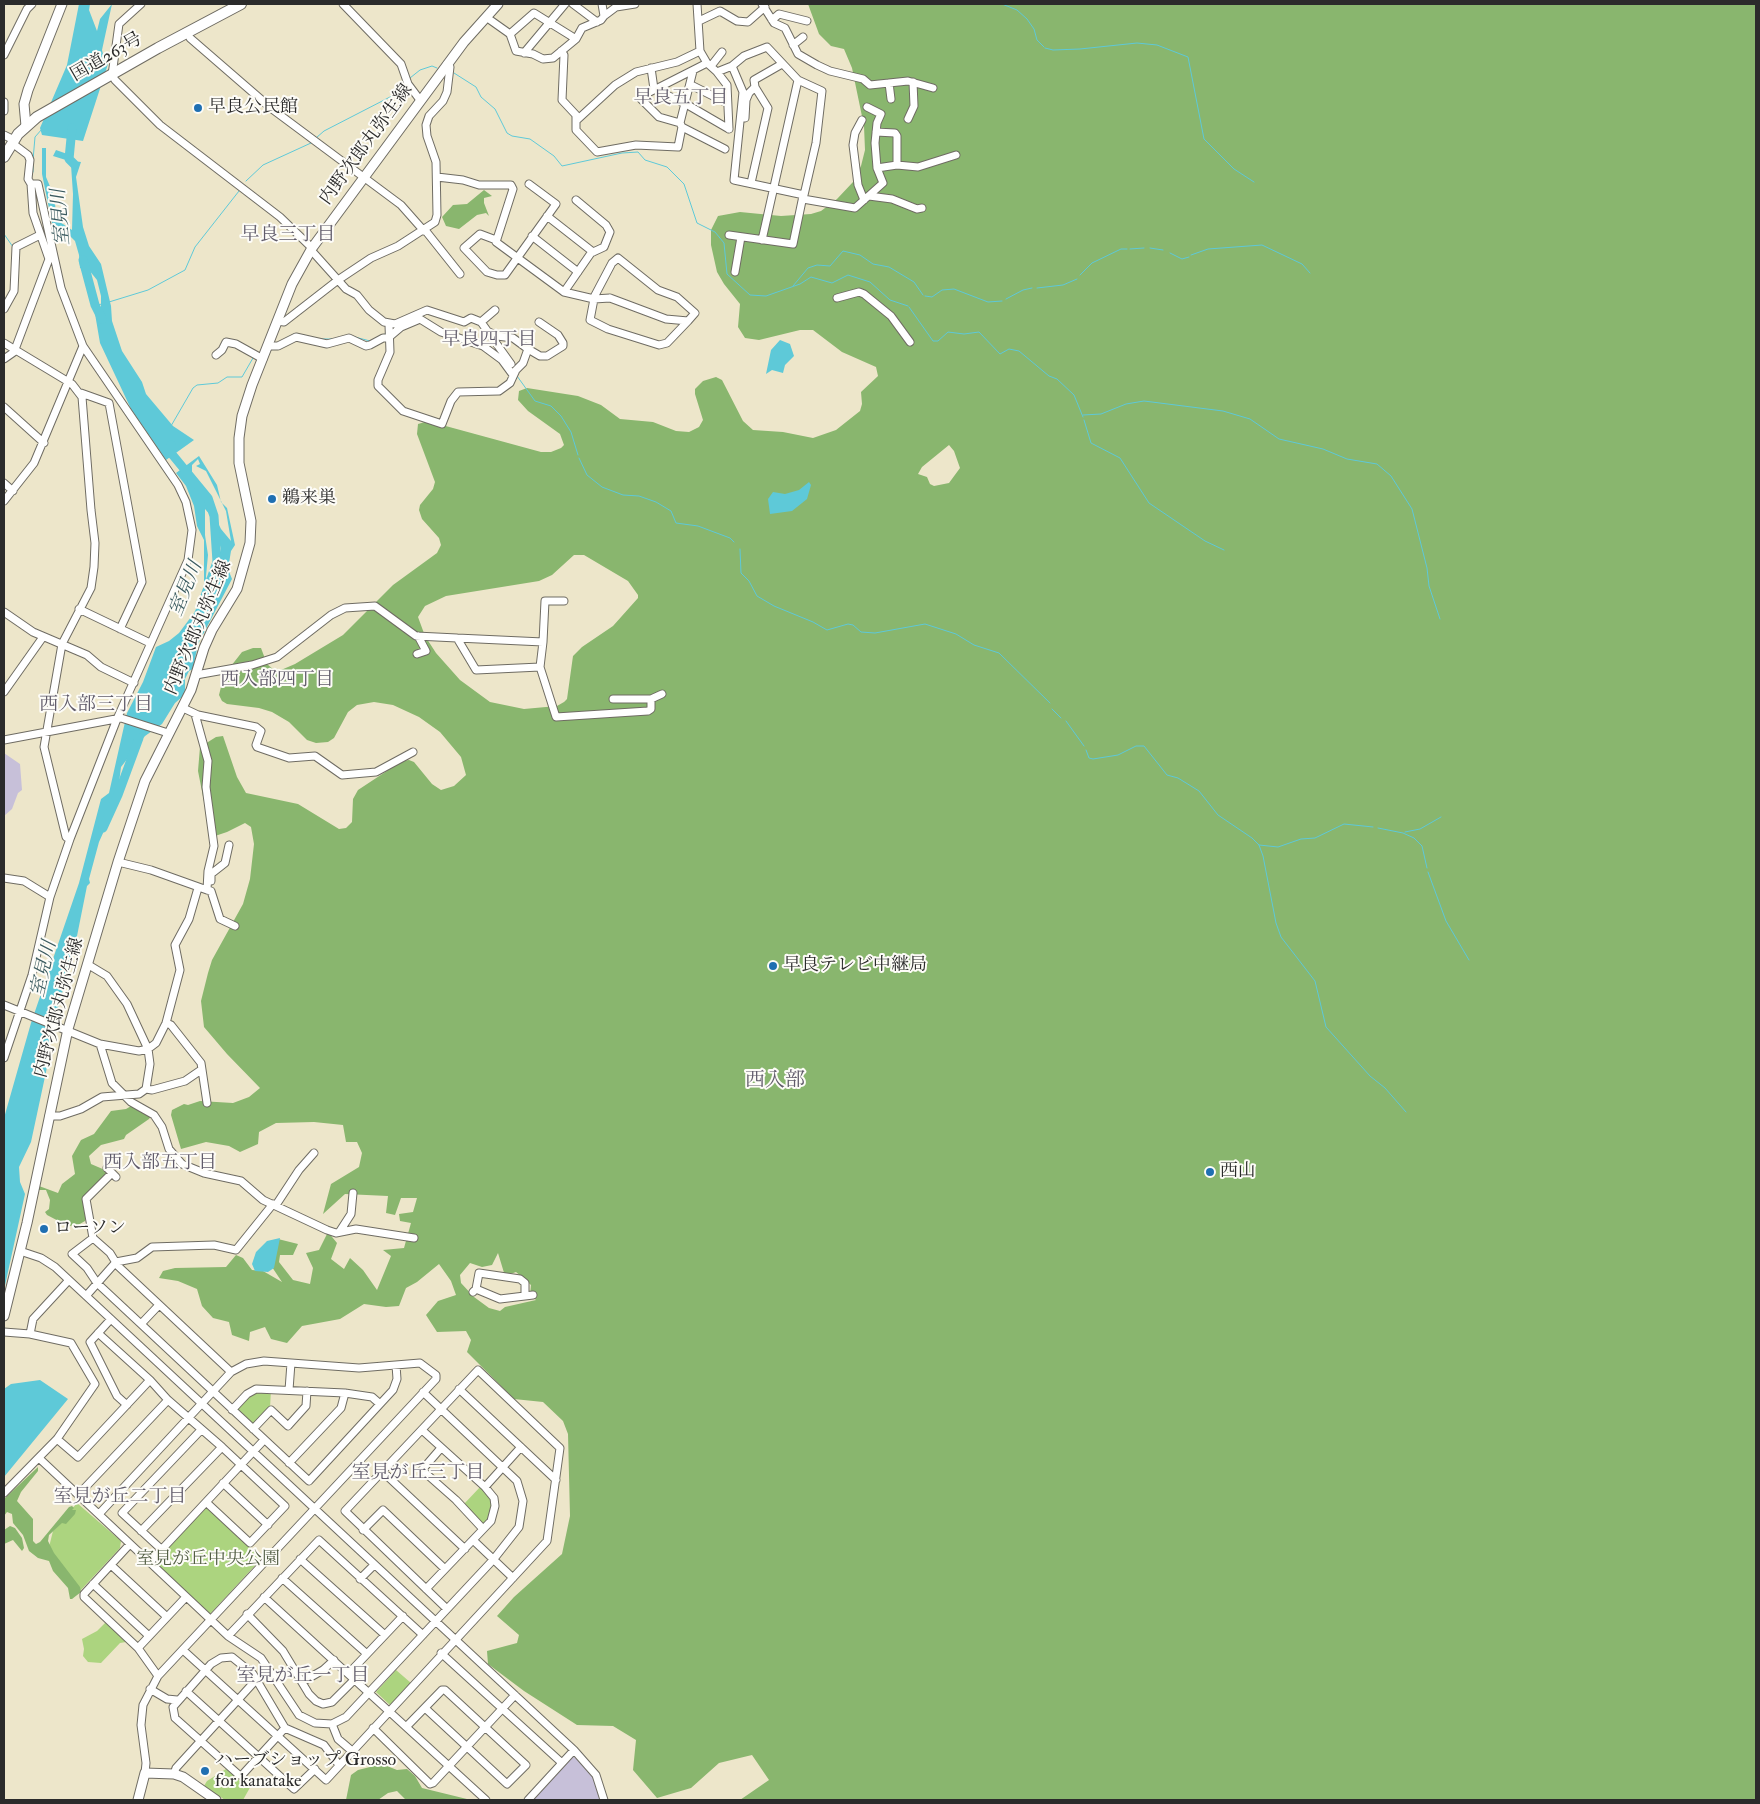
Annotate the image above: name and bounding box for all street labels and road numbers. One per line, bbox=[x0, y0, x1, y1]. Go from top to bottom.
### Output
street label: 国道263号 bbox=[67, 29, 147, 87]
street label: 内野次郎丸弥生線 bbox=[316, 80, 418, 210]
street label: 内野次郎丸弥生線 bbox=[161, 558, 237, 698]
street label: 内野次郎丸弥生線 bbox=[31, 936, 89, 1080]

